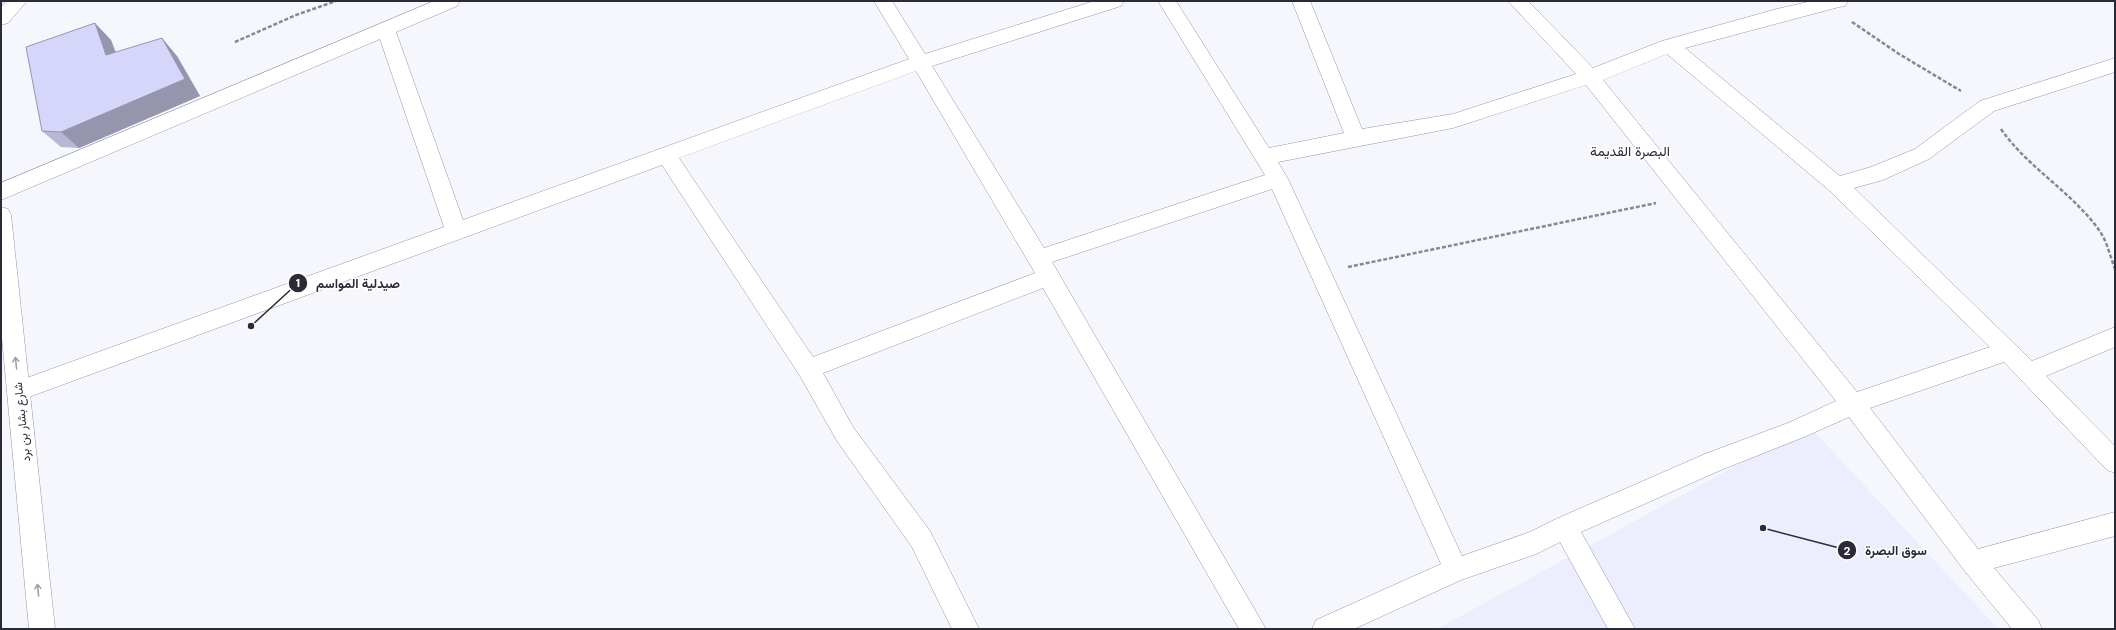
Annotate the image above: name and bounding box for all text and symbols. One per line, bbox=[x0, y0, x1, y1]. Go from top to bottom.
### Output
district label: البصرة القديمة bbox=[1590, 142, 1670, 160]
callout: صيدلية المواسم bbox=[288, 271, 408, 296]
text: 1 bbox=[296, 275, 300, 291]
text: صيدلية المواسم bbox=[316, 275, 400, 292]
one-way arrow bbox=[12, 357, 19, 370]
street label: شارع بشار بن برد bbox=[10, 381, 35, 463]
callout: سوق البصرة bbox=[1837, 538, 1935, 563]
text: سوق البصرة bbox=[1865, 542, 1927, 559]
text: 2 bbox=[1844, 543, 1851, 559]
one-way arrow bbox=[35, 584, 42, 597]

